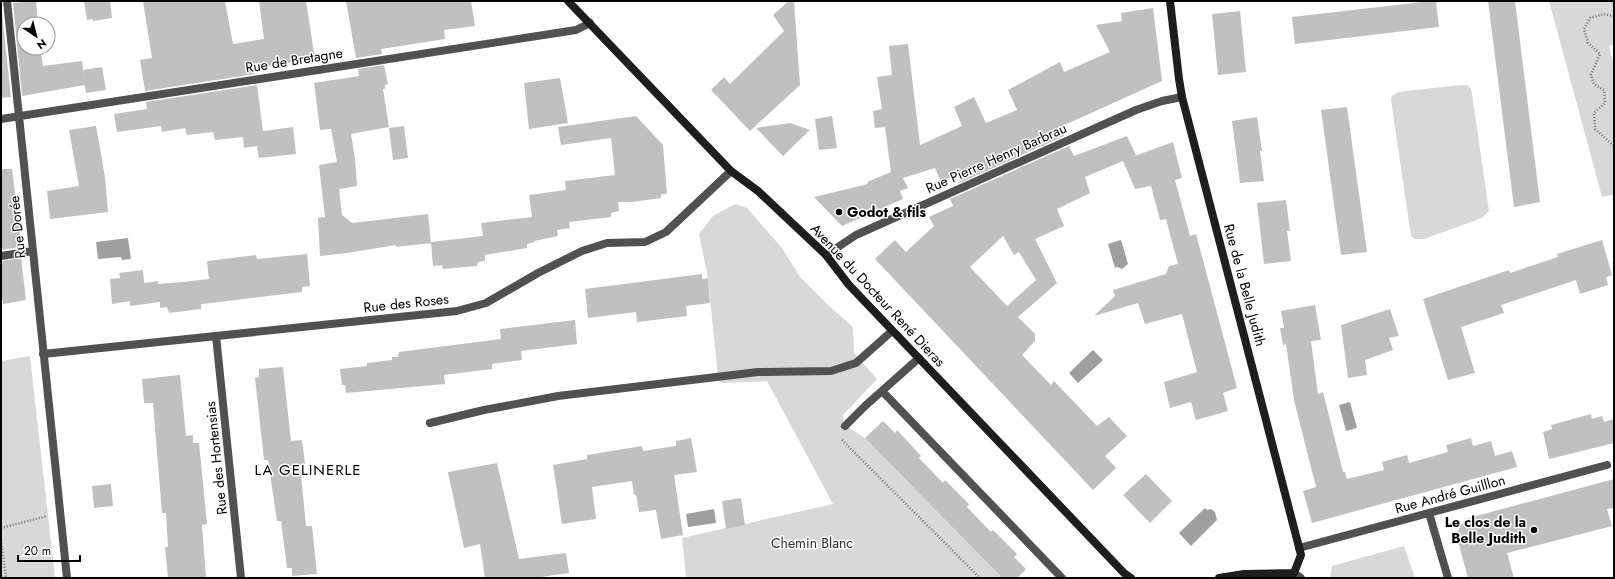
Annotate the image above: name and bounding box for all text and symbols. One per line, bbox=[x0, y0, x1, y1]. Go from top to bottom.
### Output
north arrow bbox=[16, 16, 56, 56]
text: N bbox=[34, 35, 50, 53]
street label: Rue de Bretagne bbox=[244, 42, 344, 78]
street label: Rue Pierre Henry Barbrau bbox=[922, 118, 1070, 198]
street label: Rue Dorée bbox=[4, 195, 30, 259]
place label: Godot & fils bbox=[847, 202, 926, 222]
marker: Godot & fils bbox=[834, 207, 844, 217]
street label: Avenue du Docteur René Dieras bbox=[806, 219, 950, 371]
street label: Rue de la Belle Judith bbox=[1219, 222, 1271, 348]
street label: Rue des Roses bbox=[362, 289, 450, 317]
street label: Rue des Hortensias bbox=[200, 400, 232, 516]
district label: LA GELINERLE bbox=[254, 459, 362, 481]
street label: Rue André Guilllon bbox=[1393, 470, 1507, 518]
place label: Le clos de la Belle Judith bbox=[1445, 512, 1526, 548]
marker: Le clos de la Belle Judith bbox=[1529, 525, 1539, 535]
park label: Chemin Blanc bbox=[771, 533, 853, 553]
scale bar bbox=[18, 537, 80, 563]
text: 20 m bbox=[24, 542, 51, 560]

